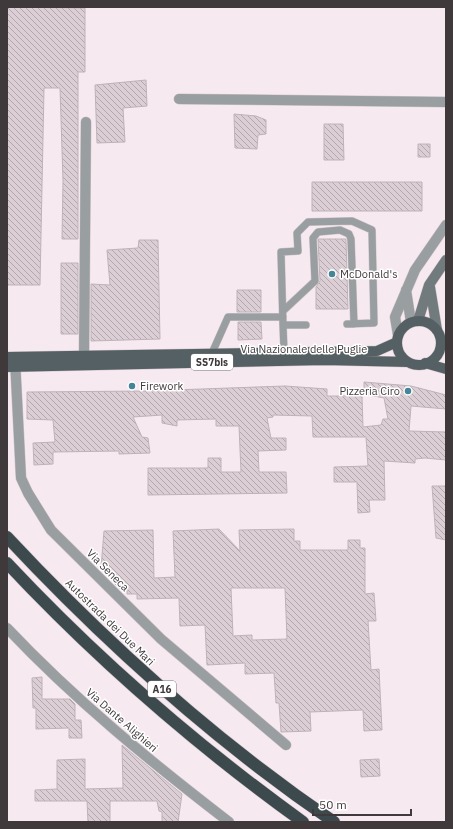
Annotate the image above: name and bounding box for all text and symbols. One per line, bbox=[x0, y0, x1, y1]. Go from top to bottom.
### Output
place label: McDonald's bbox=[340, 267, 398, 281]
marker: McDonald's bbox=[327, 269, 337, 279]
street label: Via Nazionale delle Puglie bbox=[241, 342, 367, 356]
road number: SS7bis bbox=[191, 354, 233, 370]
place label: Firework bbox=[140, 379, 183, 393]
marker: Firework bbox=[127, 381, 137, 391]
place label: Pizzeria Ciro bbox=[339, 384, 400, 398]
marker: Pizzeria Ciro bbox=[403, 386, 413, 396]
street label: Via Seneca bbox=[84, 546, 132, 594]
street label: Autostrada dei Due Mari bbox=[62, 576, 158, 668]
road number: A16 bbox=[148, 681, 176, 697]
street label: Via Dante Alighieri bbox=[83, 685, 161, 755]
scale bar bbox=[313, 791, 411, 817]
text: 50 m bbox=[319, 797, 347, 812]

